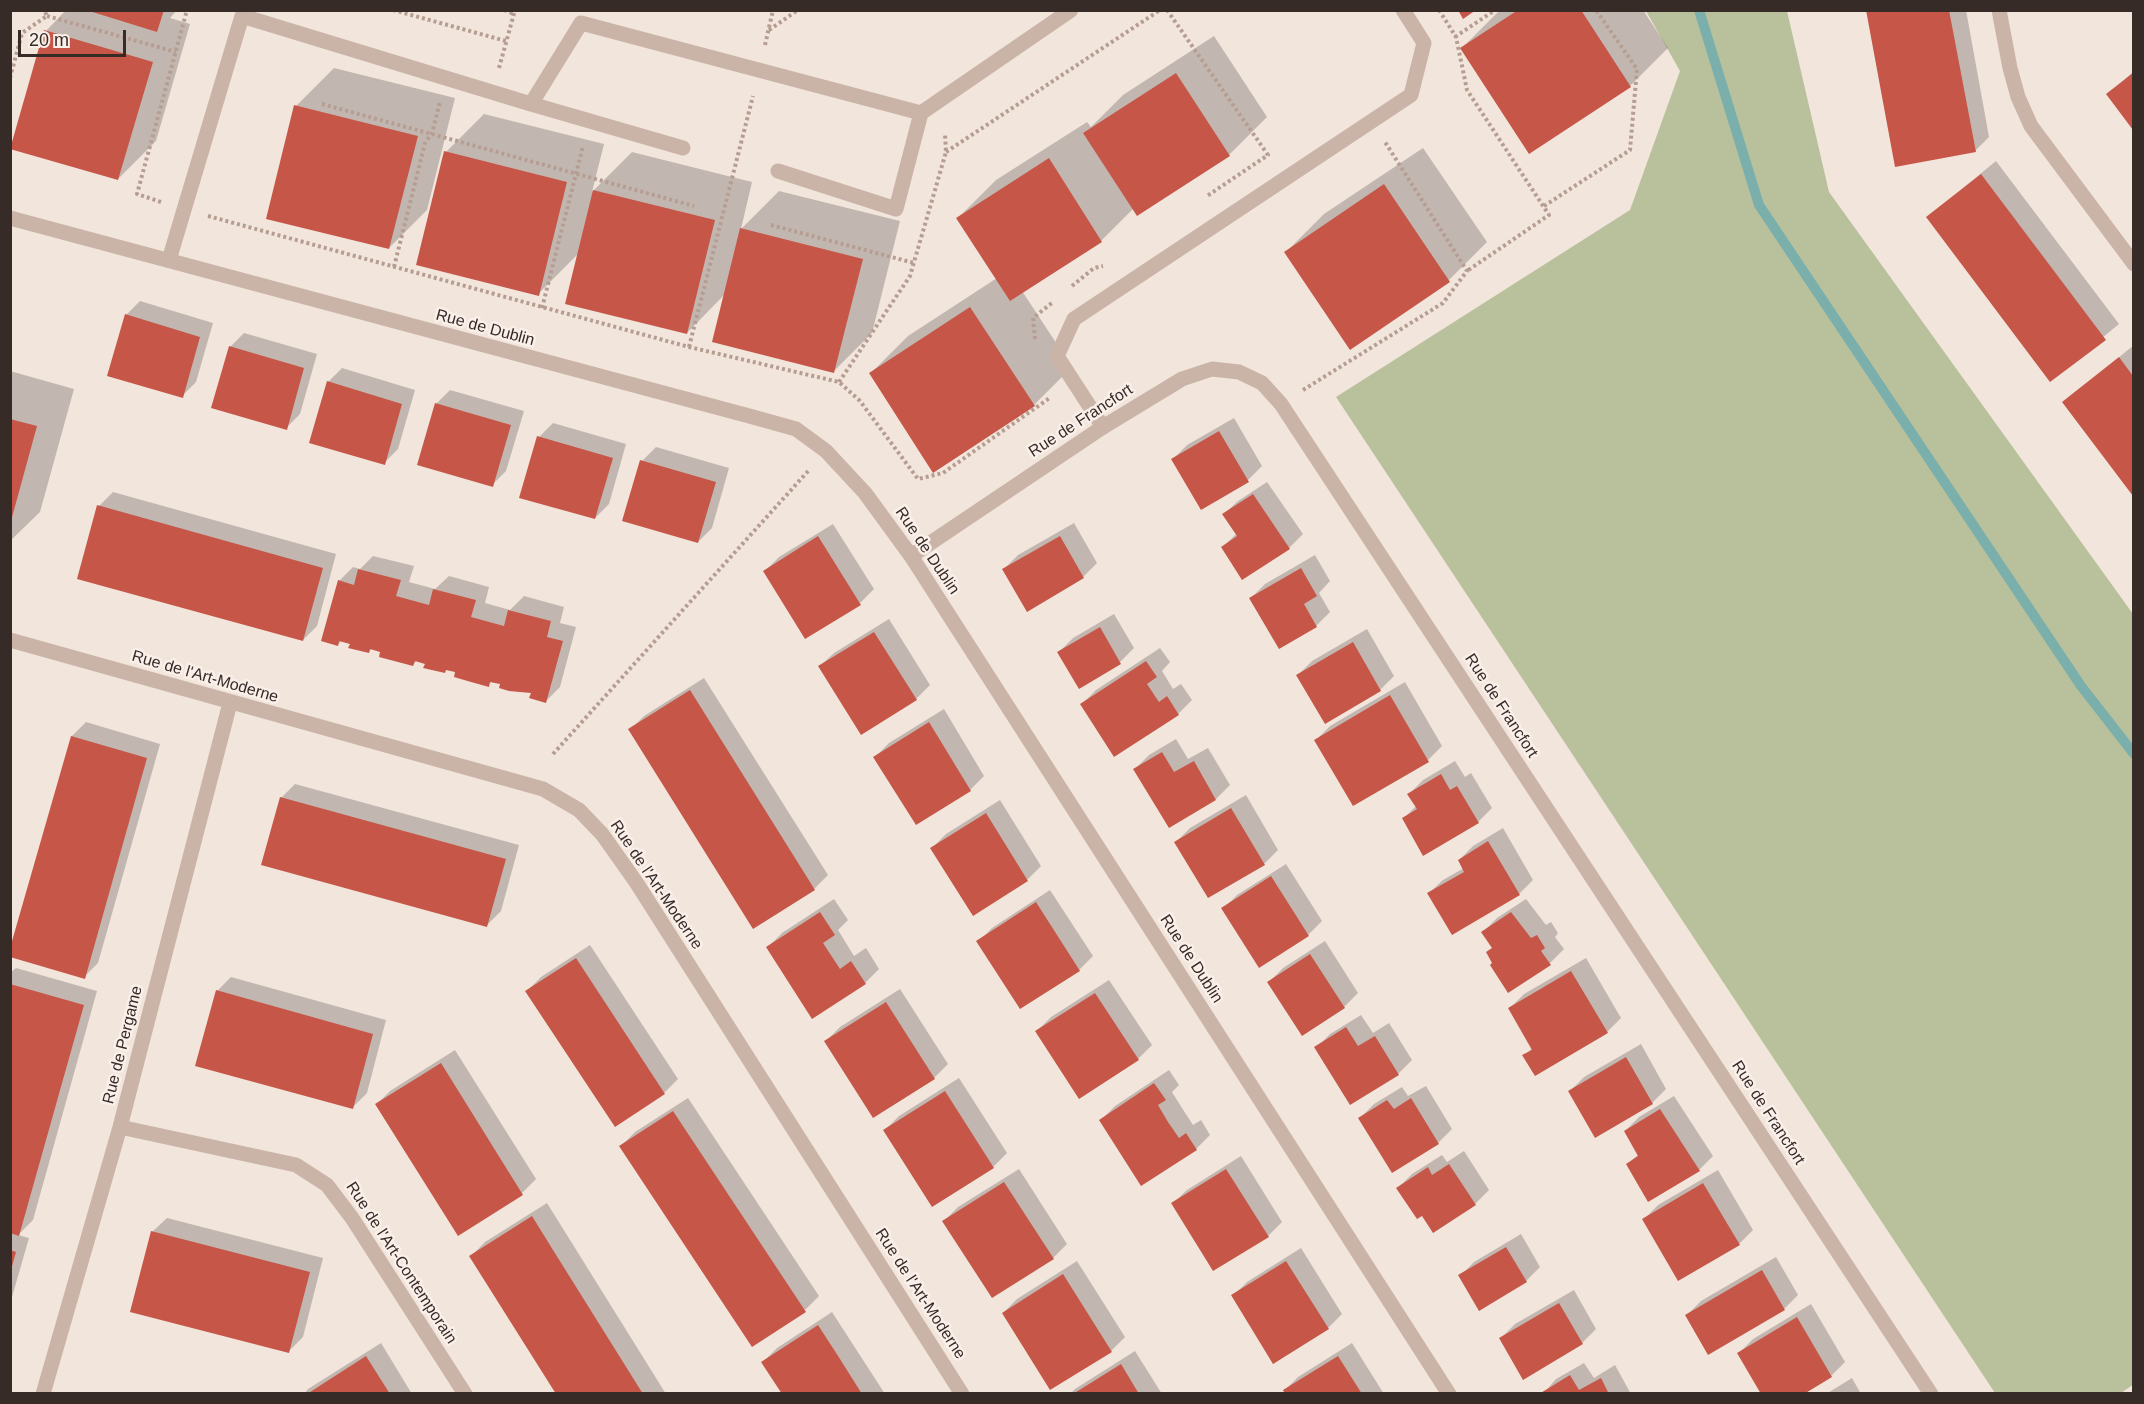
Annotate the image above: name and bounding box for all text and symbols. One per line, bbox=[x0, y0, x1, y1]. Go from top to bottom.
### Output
scale bar bbox=[21, 18, 129, 56]
text: 20 m bbox=[29, 30, 69, 50]
street label: Rue de Dublin bbox=[434, 306, 536, 350]
street label: Rue de Francfort bbox=[1025, 380, 1137, 462]
street label: Rue de Dublin bbox=[891, 504, 963, 598]
street label: Rue de l'Art-Moderne bbox=[130, 647, 280, 707]
street label: Rue de Francfort bbox=[1460, 650, 1542, 762]
street label: Rue de l'Art-Moderne bbox=[606, 817, 706, 953]
street label: Rue de Dublin bbox=[1155, 911, 1227, 1007]
street label: Rue de Pergame bbox=[99, 984, 147, 1106]
street label: Rue de Francfort bbox=[1727, 1057, 1809, 1169]
street label: Rue de l'Art-Contemporain bbox=[342, 1179, 460, 1347]
street label: Rue de l'Art-Moderne bbox=[871, 1225, 969, 1363]

